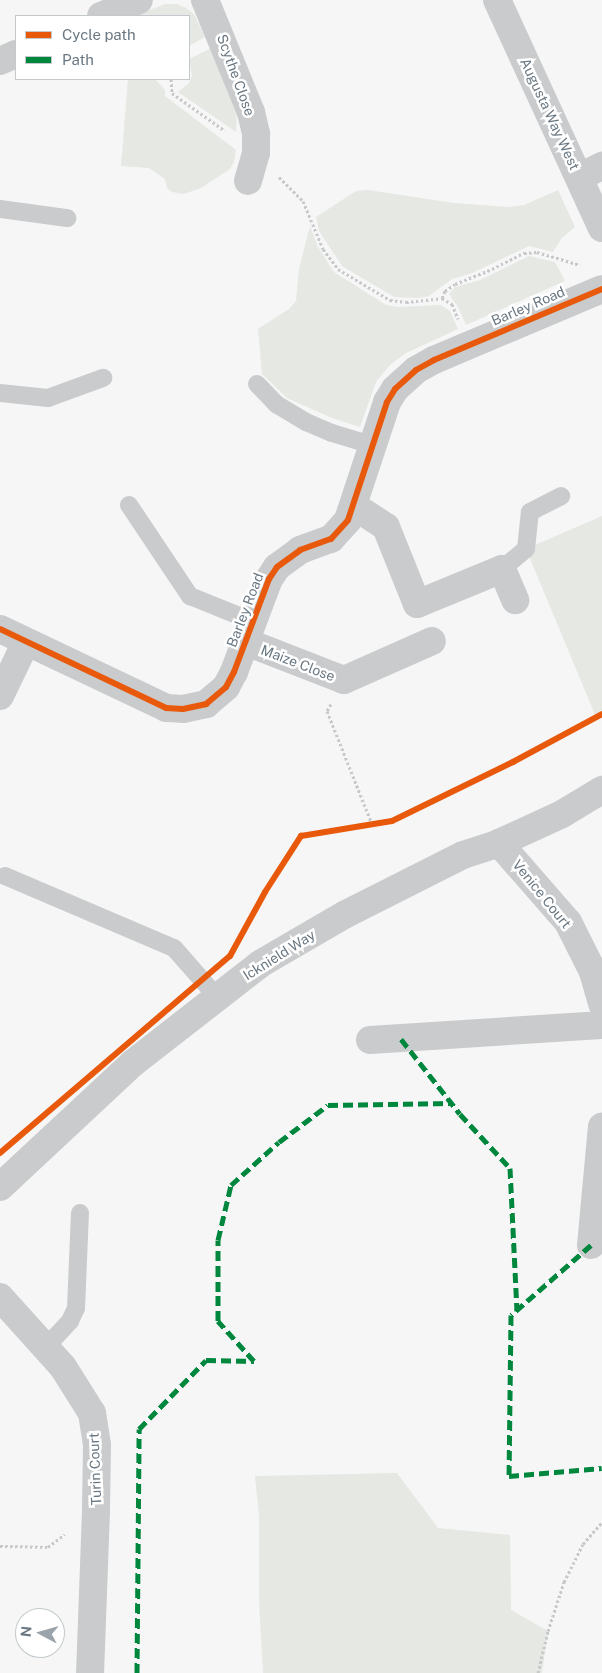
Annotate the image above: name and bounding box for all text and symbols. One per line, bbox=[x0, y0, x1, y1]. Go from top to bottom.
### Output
legend bbox=[15, 15, 190, 80]
text: Cycle path bbox=[62, 26, 136, 43]
street label: Scythe Close bbox=[213, 32, 259, 118]
text: Path bbox=[62, 51, 94, 68]
street label: Augusta Way West bbox=[517, 55, 583, 173]
street label: Barley Road bbox=[489, 283, 567, 329]
street label: Barley Road bbox=[223, 570, 267, 650]
street label: Maize Close bbox=[259, 641, 337, 685]
street label: Venice Court bbox=[509, 856, 575, 932]
street label: Icknield Way bbox=[240, 926, 318, 984]
street label: Turin Court bbox=[85, 1432, 105, 1506]
north arrow bbox=[15, 1608, 65, 1658]
text: N bbox=[18, 1625, 35, 1638]

